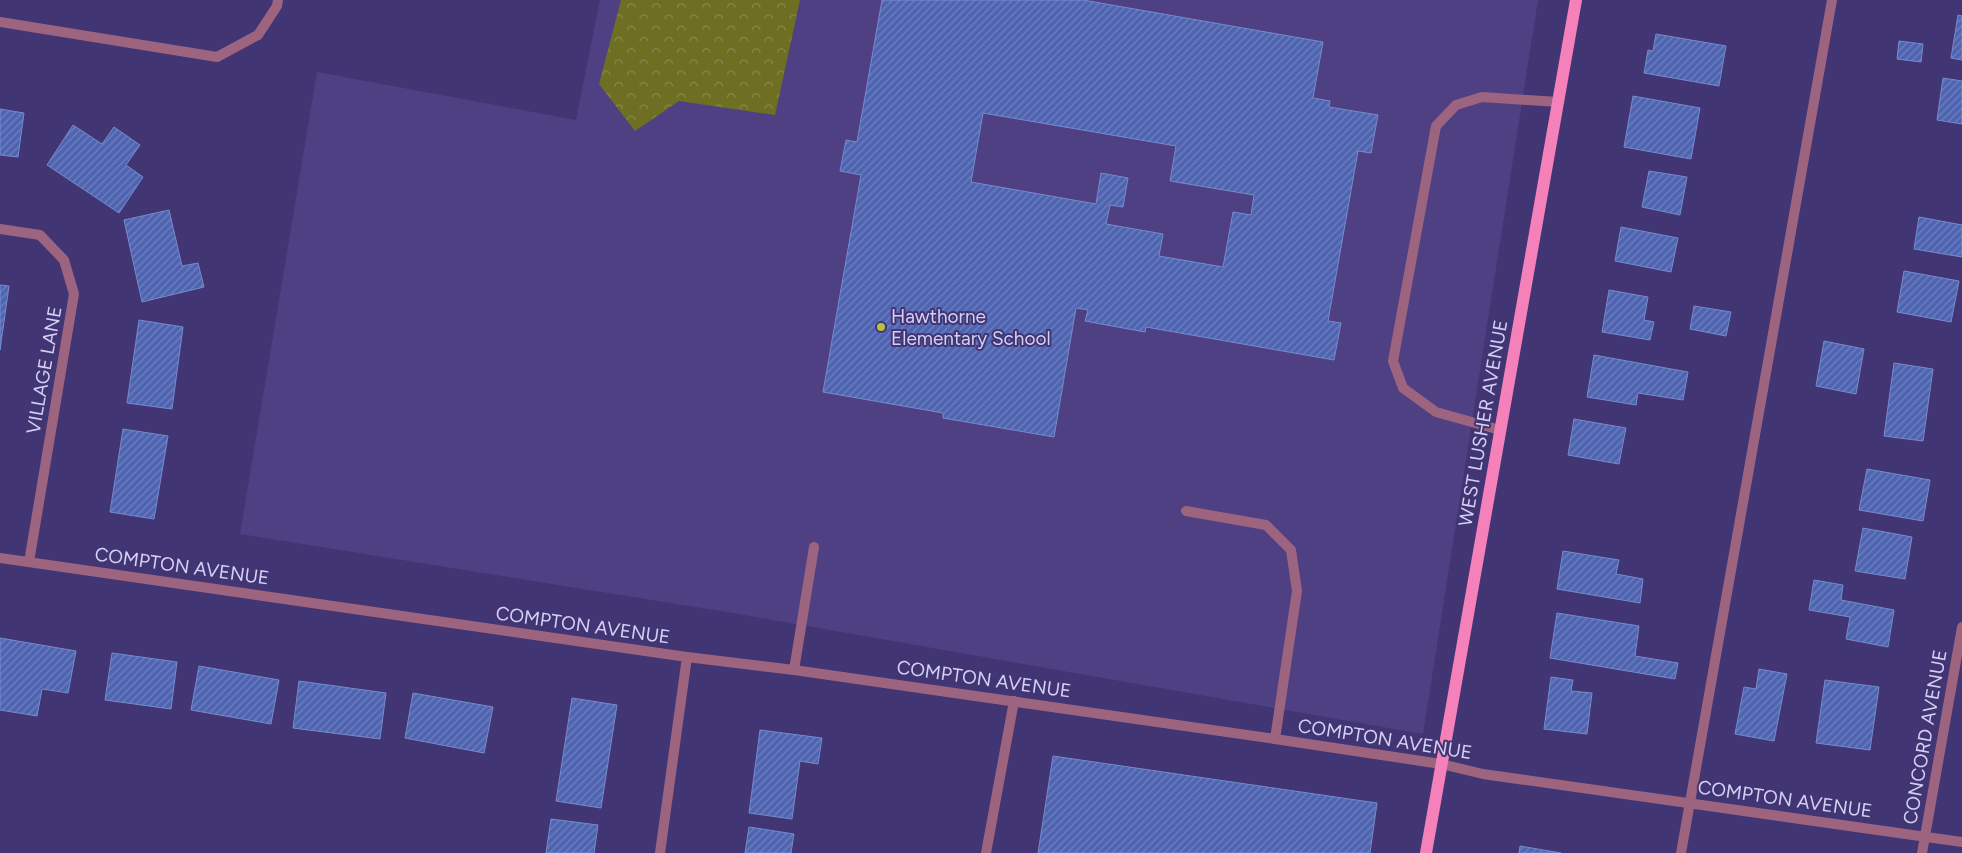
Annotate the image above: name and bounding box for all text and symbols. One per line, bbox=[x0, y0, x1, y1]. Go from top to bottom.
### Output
street label: VILLAGE LANE bbox=[21, 304, 67, 436]
place label: Hawthorne Elementary School bbox=[891, 305, 1051, 350]
street label: WEST LUSHER AVENUE bbox=[1454, 318, 1512, 528]
marker: Hawthorne Elementary School bbox=[875, 321, 887, 333]
street label: COMPTON AVENUE bbox=[93, 542, 271, 590]
street label: COMPTON AVENUE bbox=[494, 601, 672, 649]
street label: CONCORD AVENUE bbox=[1898, 648, 1952, 826]
street label: COMPTON AVENUE bbox=[895, 655, 1073, 703]
street label: COMPTON AVENUE bbox=[1296, 714, 1474, 764]
street label: COMPTON AVENUE bbox=[1696, 775, 1874, 823]

